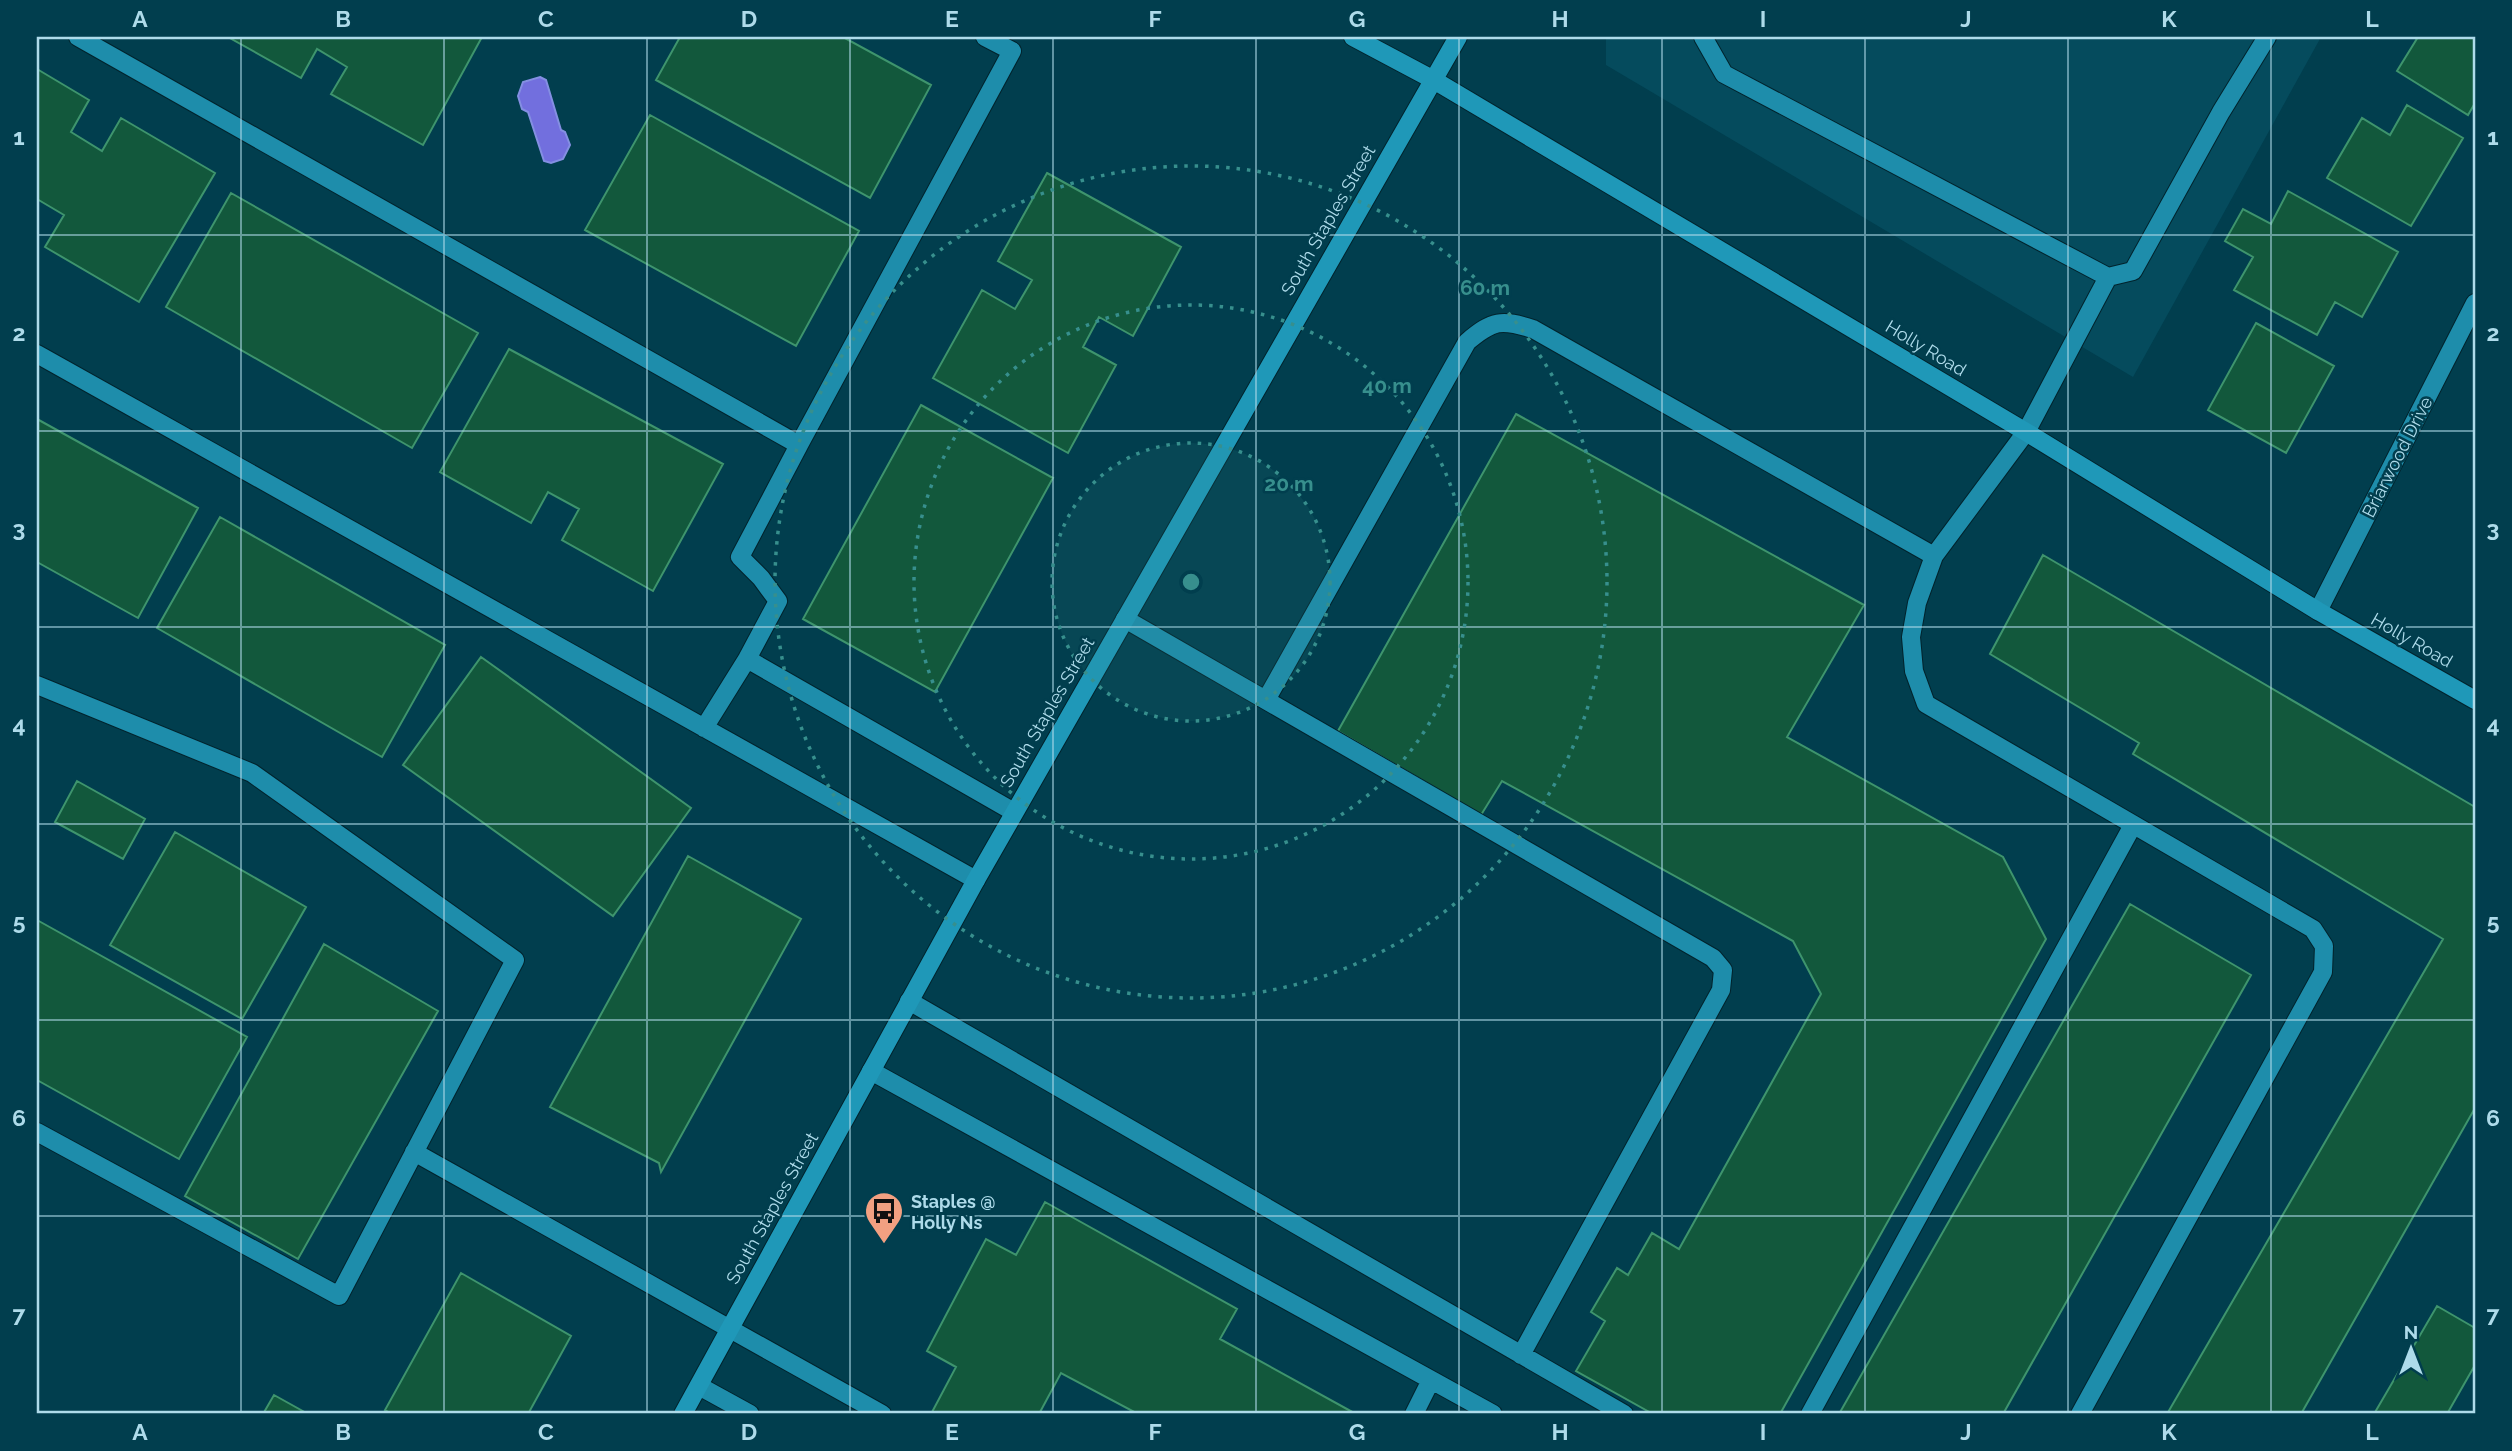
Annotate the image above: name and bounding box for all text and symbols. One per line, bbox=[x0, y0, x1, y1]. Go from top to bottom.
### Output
text: A bbox=[132, 5, 148, 32]
text: B bbox=[335, 5, 351, 32]
text: C bbox=[538, 5, 554, 32]
text: D bbox=[741, 5, 757, 32]
text: E bbox=[945, 5, 959, 32]
text: F bbox=[1148, 5, 1162, 32]
text: G bbox=[1349, 5, 1365, 32]
text: H bbox=[1551, 5, 1569, 32]
text: I bbox=[1760, 5, 1766, 32]
text: J bbox=[1960, 5, 1972, 32]
text: K bbox=[2161, 5, 2177, 32]
text: L bbox=[2365, 5, 2379, 32]
text: 1 bbox=[13, 123, 25, 150]
text: 1 bbox=[2487, 123, 2499, 150]
street label: South Staples Street bbox=[1276, 141, 1380, 299]
text: 60 m bbox=[1460, 275, 1510, 300]
street label: Holly Road bbox=[1882, 316, 1970, 380]
text: 2 bbox=[13, 319, 25, 346]
text: 2 bbox=[2487, 319, 2499, 346]
text: 40 m bbox=[1362, 373, 1412, 398]
street label: Briarwood Drive bbox=[2357, 393, 2437, 521]
text: 20 m bbox=[1264, 471, 1314, 496]
text: 3 bbox=[13, 515, 25, 542]
text: 3 bbox=[2487, 515, 2499, 542]
centre of rings bbox=[1179, 570, 1203, 594]
street label: Holly Road bbox=[2368, 608, 2456, 672]
street label: South Staples Street bbox=[995, 633, 1099, 791]
text: 4 bbox=[12, 711, 26, 738]
text: 4 bbox=[2486, 711, 2500, 738]
text: 5 bbox=[13, 908, 26, 935]
text: 5 bbox=[2487, 908, 2500, 935]
text: 6 bbox=[12, 1104, 26, 1131]
text: 6 bbox=[2486, 1104, 2500, 1131]
street label: South Staples Street bbox=[722, 1129, 822, 1287]
bus stop icon: Staples @ Holly Ns bbox=[863, 1190, 905, 1245]
place label: Staples @ Holly Ns bbox=[911, 1191, 995, 1233]
text: 7 bbox=[13, 1300, 26, 1327]
text: 7 bbox=[2487, 1300, 2500, 1327]
north arrow bbox=[2376, 1314, 2446, 1384]
text: N bbox=[2404, 1321, 2418, 1343]
text: A bbox=[132, 1418, 148, 1445]
text: B bbox=[335, 1418, 351, 1445]
text: C bbox=[538, 1418, 554, 1445]
text: D bbox=[741, 1418, 757, 1445]
text: E bbox=[945, 1418, 959, 1445]
text: F bbox=[1148, 1418, 1162, 1445]
text: G bbox=[1349, 1418, 1365, 1445]
text: H bbox=[1551, 1418, 1569, 1445]
text: I bbox=[1760, 1418, 1766, 1445]
text: J bbox=[1960, 1418, 1972, 1445]
text: K bbox=[2161, 1418, 2177, 1445]
text: L bbox=[2365, 1418, 2379, 1445]

